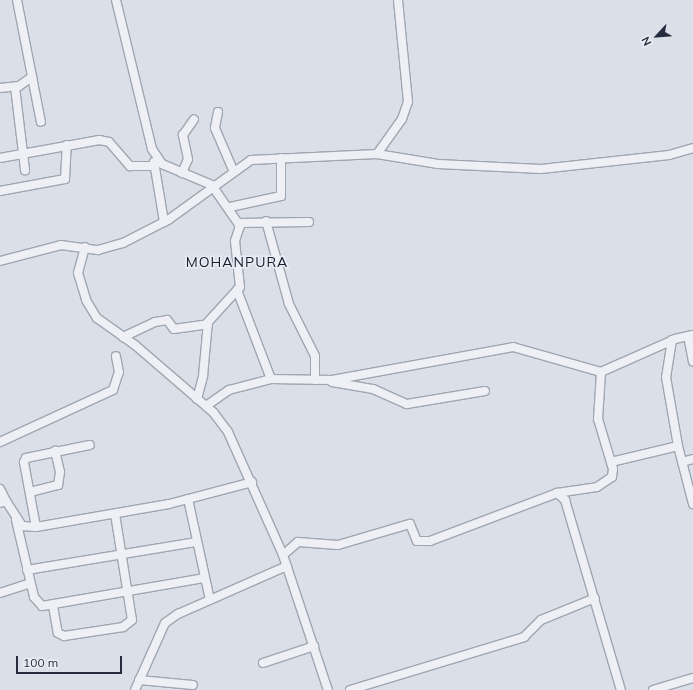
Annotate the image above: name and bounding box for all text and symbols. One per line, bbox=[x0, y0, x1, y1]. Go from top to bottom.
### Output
north arrow bbox=[637, 16, 677, 56]
text: N bbox=[638, 34, 654, 48]
district label: MOHANPURA bbox=[186, 254, 288, 270]
scale bar bbox=[18, 648, 124, 674]
text: 100 m bbox=[23, 655, 58, 670]

